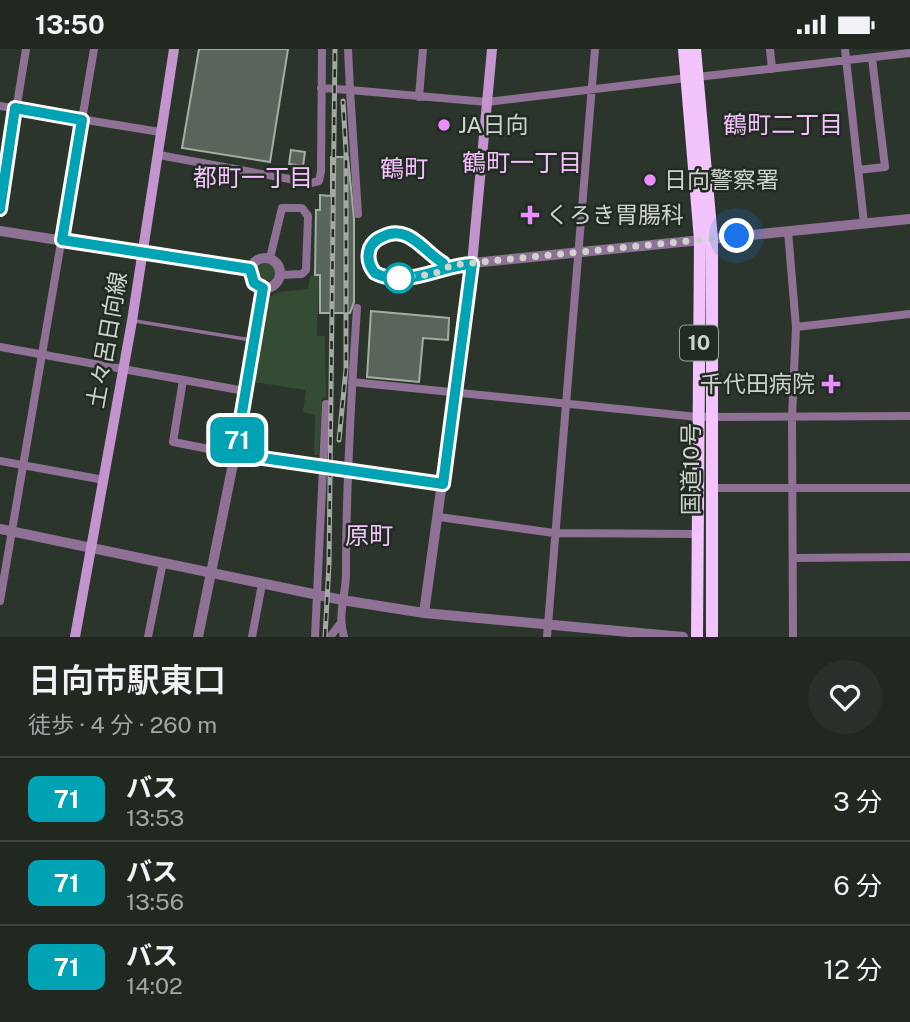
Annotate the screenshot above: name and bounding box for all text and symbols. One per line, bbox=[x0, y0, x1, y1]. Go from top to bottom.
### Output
text: 13:50 bbox=[35, 9, 105, 40]
district label: 鶴町二丁目 bbox=[723, 110, 843, 138]
place label: JA日向 bbox=[458, 111, 528, 138]
marker: JA日向 bbox=[436, 117, 452, 133]
district label: 鶴町一丁目 bbox=[462, 148, 582, 176]
district label: 鶴町 bbox=[380, 154, 428, 182]
district label: 都町一丁目 bbox=[193, 163, 313, 191]
place label: 日向警察署 bbox=[664, 166, 779, 193]
marker: 日向警察署 bbox=[642, 172, 658, 188]
place label: くろき胃腸科 bbox=[546, 201, 684, 228]
marker: くろき胃腸科 bbox=[520, 205, 540, 225]
your location bbox=[719, 218, 754, 253]
unlabelled marker bbox=[384, 263, 414, 293]
street label: 土々呂日向線 bbox=[81, 270, 132, 410]
road number: 10 bbox=[680, 325, 718, 361]
place label: 千代田病院 bbox=[700, 370, 815, 397]
marker: 千代田病院 bbox=[821, 374, 841, 394]
line badge: 71 bbox=[205, 417, 268, 463]
street label: 国道10号 bbox=[677, 423, 704, 515]
text: 71 bbox=[224, 426, 250, 454]
district label: 原町 bbox=[345, 521, 393, 549]
button: heart bbox=[808, 660, 882, 734]
text: 日向市駅東口 bbox=[28, 661, 226, 699]
text: 徒歩 · 4 分 · 260 m bbox=[28, 711, 217, 738]
text: バス bbox=[126, 772, 178, 803]
text: 71 bbox=[54, 785, 79, 813]
text: 3 分 bbox=[833, 786, 882, 817]
text: 13:53 bbox=[126, 804, 184, 831]
text: バス bbox=[126, 856, 178, 887]
text: 71 bbox=[54, 869, 79, 897]
text: 6 分 bbox=[833, 870, 882, 901]
text: 13:56 bbox=[126, 888, 184, 915]
text: バス bbox=[126, 940, 178, 971]
text: 71 bbox=[54, 953, 79, 981]
text: 12 分 bbox=[824, 954, 882, 985]
text: 14:02 bbox=[126, 972, 183, 999]

